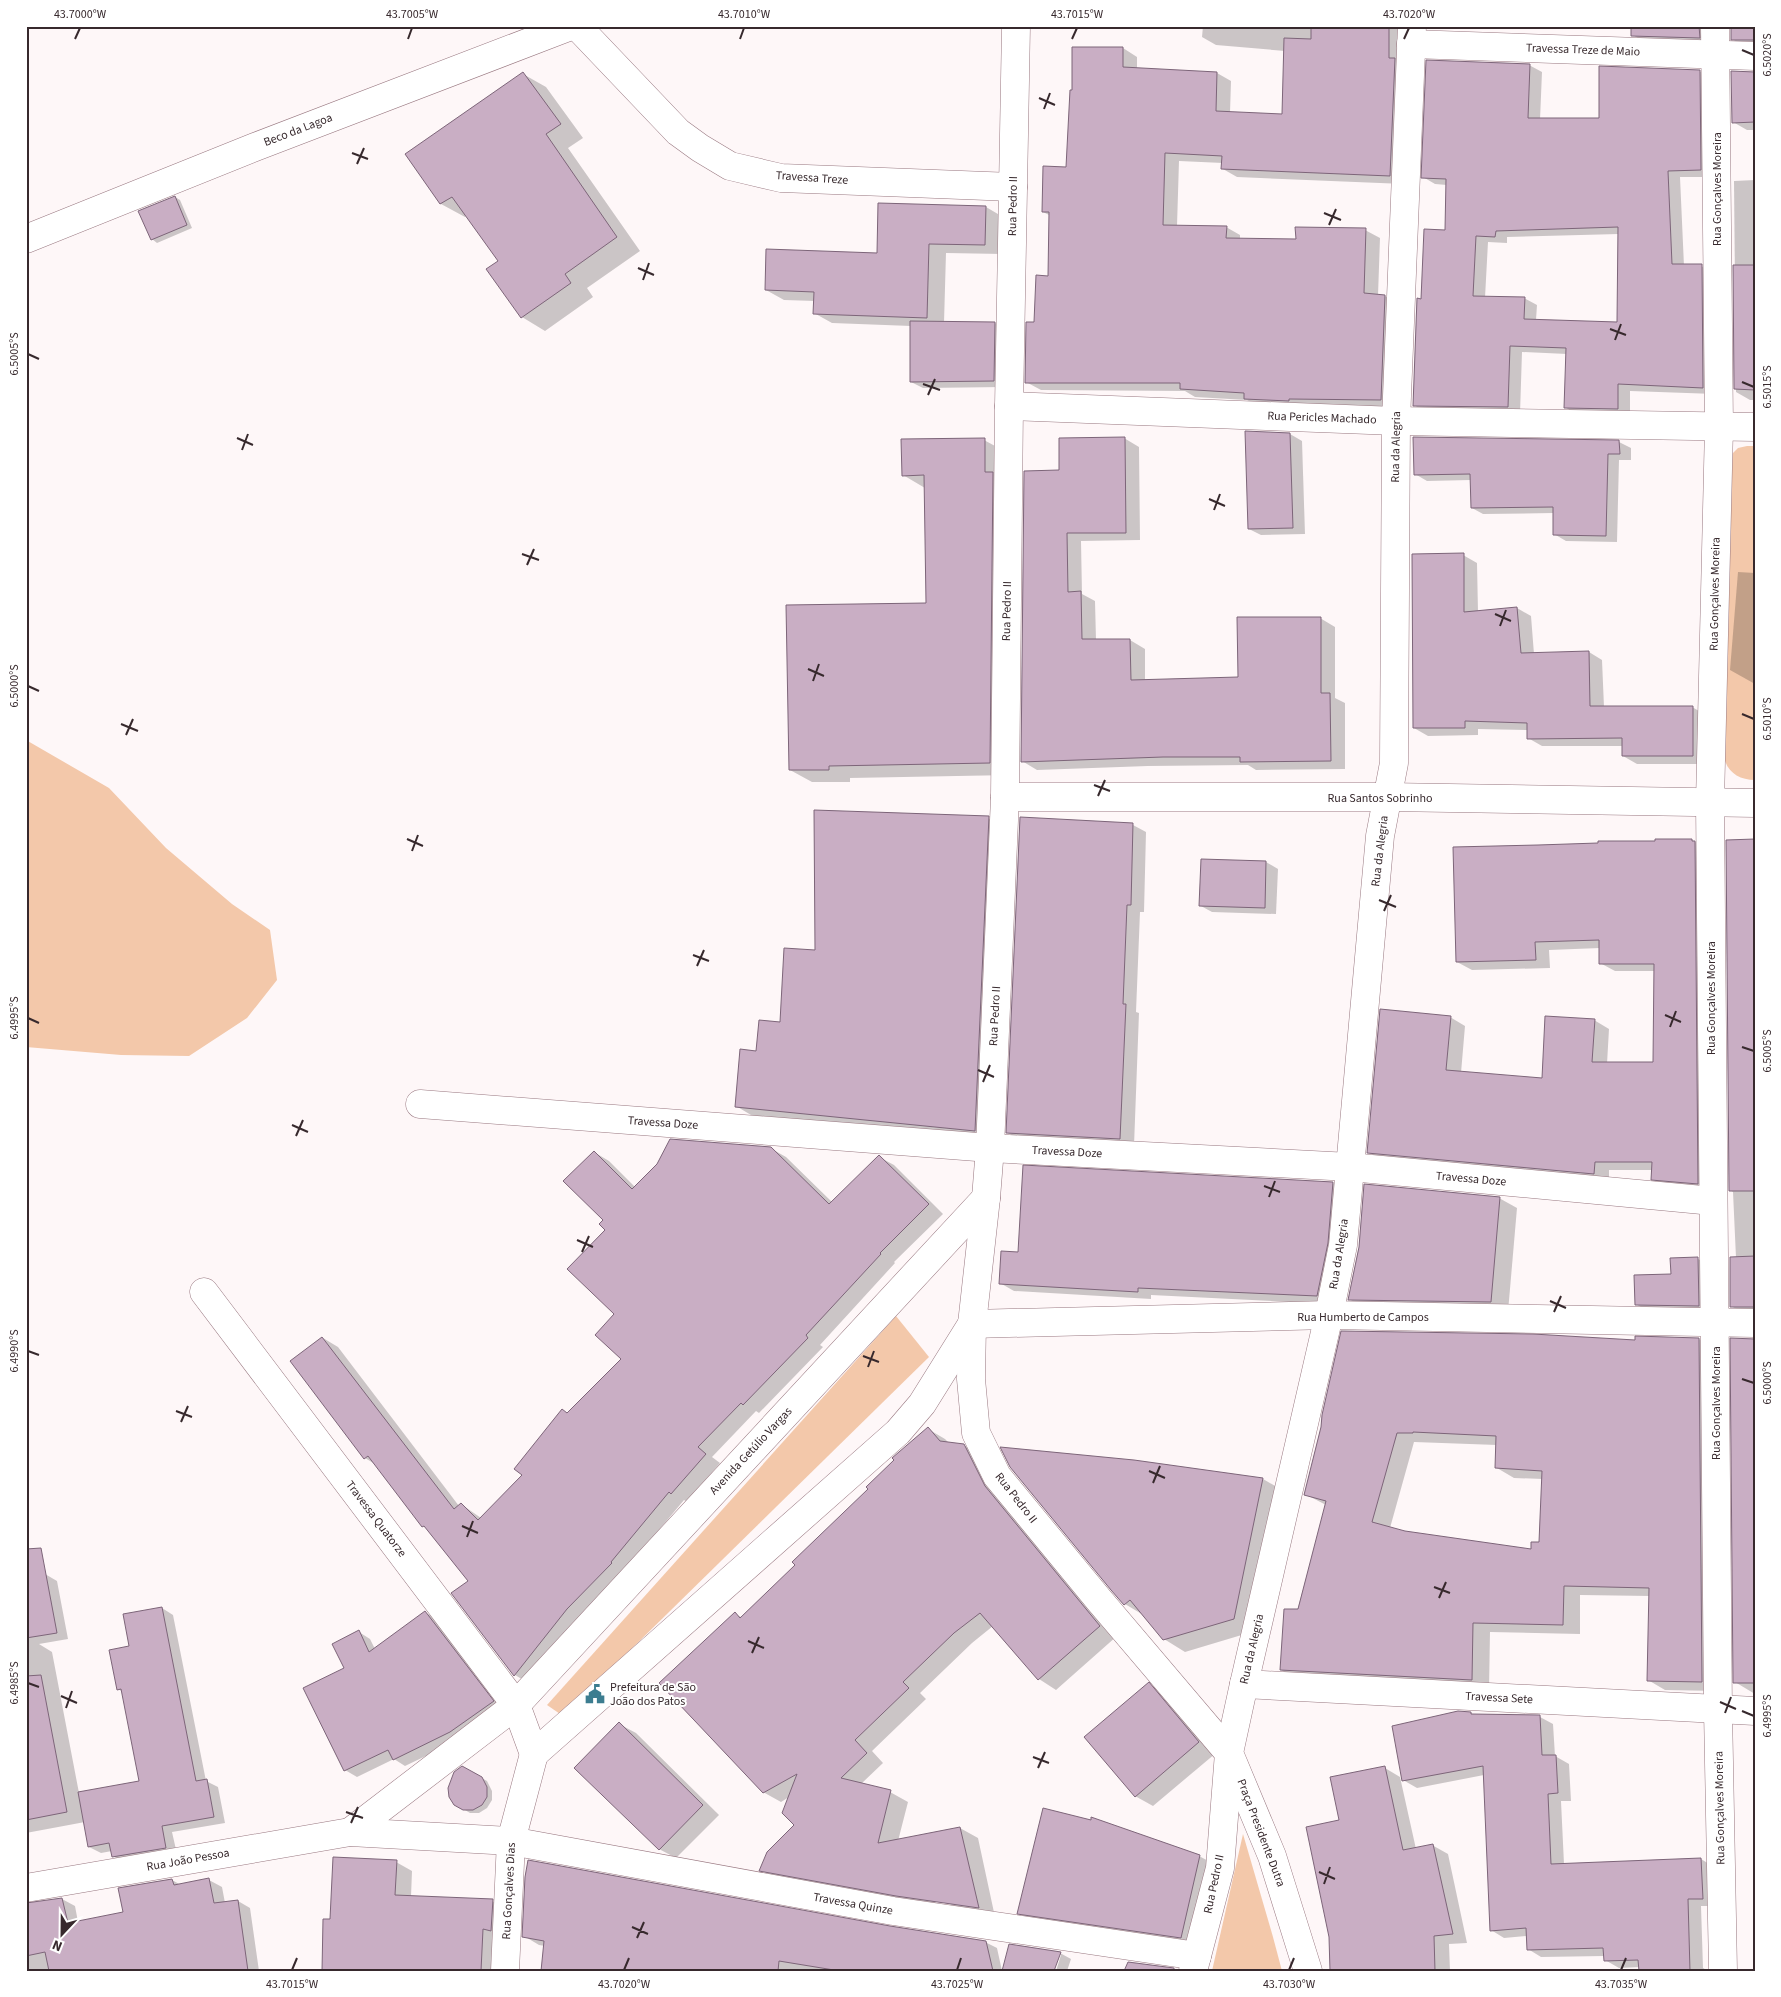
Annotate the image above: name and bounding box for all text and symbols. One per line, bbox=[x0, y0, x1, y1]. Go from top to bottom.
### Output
text: 43.7000°W bbox=[54, 6, 107, 23]
text: 43.7005°W bbox=[386, 6, 439, 23]
text: 43.7010°W bbox=[718, 6, 771, 23]
text: 43.7015°W bbox=[1051, 6, 1104, 23]
text: 43.7020°W bbox=[1383, 6, 1436, 23]
text: 6.5020°S bbox=[1759, 33, 1776, 77]
street label: Travessa Treze de Maio bbox=[1526, 40, 1640, 60]
street label: Beco da Lagoa bbox=[261, 109, 335, 151]
street label: Rua Gonçalves Moreira bbox=[1709, 132, 1726, 246]
street label: Travessa Treze bbox=[775, 167, 849, 189]
street label: Rua Pedro II bbox=[1004, 176, 1022, 236]
text: 6.5005°S bbox=[6, 332, 23, 376]
text: 6.5015°S bbox=[1759, 365, 1776, 409]
street label: Rua Pericles Machado bbox=[1267, 408, 1377, 428]
street label: Rua da Alegria bbox=[1387, 411, 1405, 483]
street label: Rua Gonçalves Moreira bbox=[1706, 537, 1724, 651]
street label: Rua Pedro II bbox=[998, 581, 1016, 641]
text: 6.5000°S bbox=[6, 664, 23, 708]
text: 6.5010°S bbox=[1759, 697, 1776, 741]
street label: Rua Santos Sobrinho bbox=[1328, 790, 1432, 807]
street label: Rua da Alegria bbox=[1367, 814, 1393, 888]
street label: Rua Gonçalves Moreira bbox=[1703, 941, 1720, 1055]
street label: Rua Pedro II bbox=[985, 986, 1005, 1046]
text: 6.4995°S bbox=[6, 996, 23, 1040]
text: 6.5005°S bbox=[1759, 1029, 1776, 1073]
street label: Travessa Doze bbox=[627, 1112, 699, 1134]
street label: Travessa Doze bbox=[1031, 1142, 1103, 1162]
street label: Travessa Doze bbox=[1435, 1167, 1507, 1191]
street label: Rua da Alegria bbox=[1325, 1217, 1353, 1291]
street label: Rua Humberto de Campos bbox=[1297, 1309, 1429, 1326]
text: 6.4990°S bbox=[6, 1329, 23, 1373]
street label: Rua Gonçalves Moreira bbox=[1708, 1346, 1725, 1460]
text: 6.5000°S bbox=[1759, 1361, 1776, 1405]
street label: Avenida Getúlio Vargas bbox=[706, 1403, 796, 1499]
street label: Rua Pedro II bbox=[991, 1469, 1041, 1527]
street label: Travessa Quatorze bbox=[342, 1477, 410, 1561]
street label: Rua da Alegria bbox=[1236, 1612, 1268, 1686]
text: 6.4985°S bbox=[6, 1661, 23, 1705]
place label: Prefeitura de São João dos Patos bbox=[610, 1679, 696, 1710]
public building icon: Prefeitura de São João dos Patos bbox=[584, 1683, 606, 1705]
street label: Travessa Sete bbox=[1465, 1688, 1533, 1708]
text: 6.4995°S bbox=[1759, 1694, 1776, 1738]
street label: Rua Gonçalves Moreira bbox=[1711, 1751, 1729, 1865]
street label: Praça Presidente Dutra bbox=[1233, 1776, 1289, 1890]
street label: Rua Gonçalves Dias bbox=[498, 1842, 520, 1940]
street label: Rua João Pessoa bbox=[145, 1844, 231, 1876]
street label: Rua Pedro II bbox=[1199, 1853, 1229, 1915]
street label: Travessa Quinze bbox=[812, 1889, 894, 1919]
north arrow bbox=[38, 1910, 88, 1960]
text: N bbox=[49, 1934, 66, 1956]
text: 43.7015°W bbox=[266, 1976, 319, 1993]
text: 43.7020°W bbox=[598, 1976, 651, 1993]
text: 43.7025°W bbox=[931, 1976, 984, 1993]
text: 43.7030°W bbox=[1263, 1976, 1316, 1993]
text: 43.7035°W bbox=[1595, 1976, 1648, 1993]

